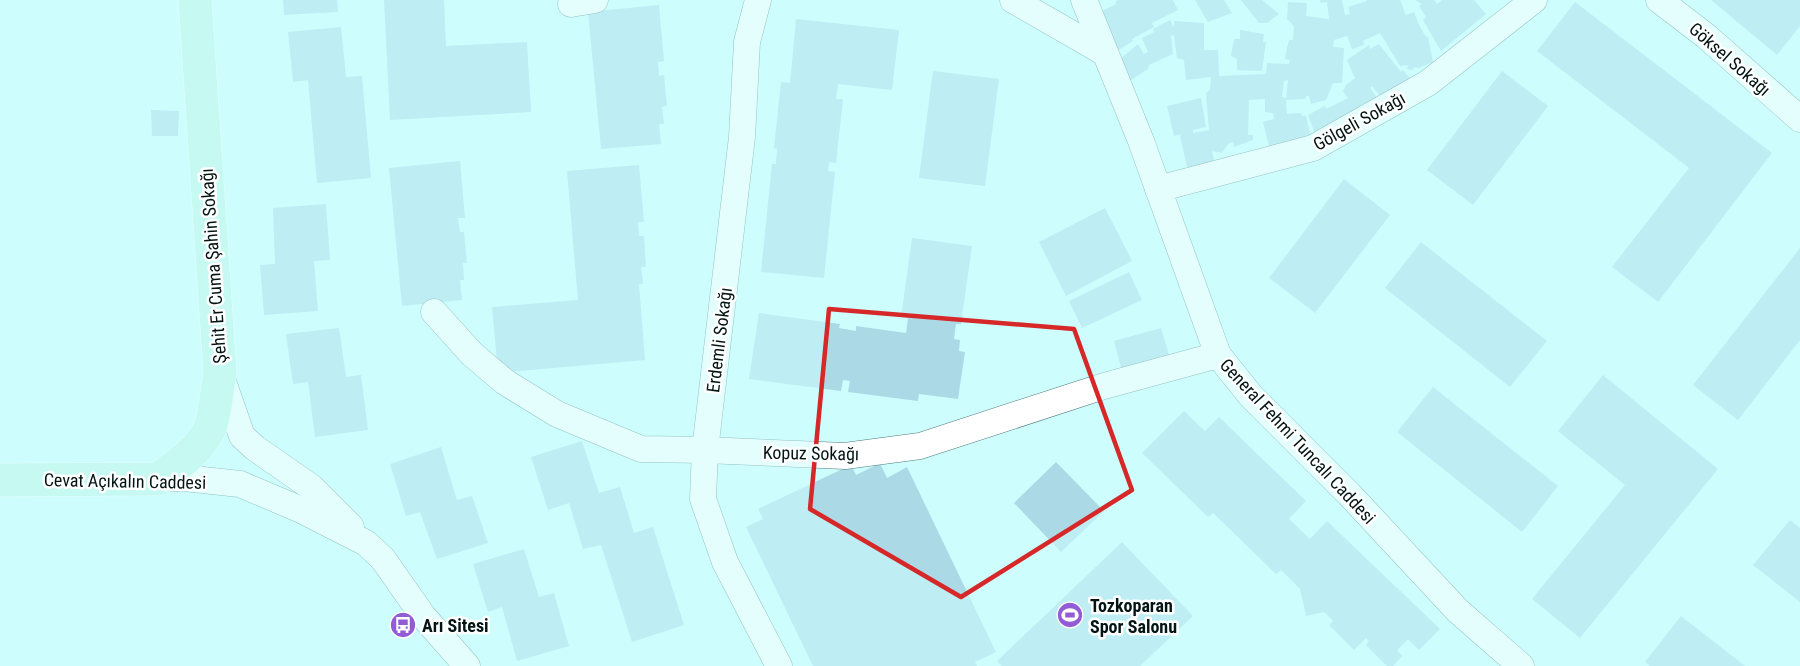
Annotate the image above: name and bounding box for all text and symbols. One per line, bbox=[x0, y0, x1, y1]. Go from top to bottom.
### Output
street label: Göksel Sokağı bbox=[1685, 18, 1775, 100]
street label: Gölgeli Sokağı bbox=[1309, 87, 1409, 155]
street label: Şehit Er Cuma Şahin Sokağı bbox=[196, 168, 230, 364]
street label: Erdemli Sokağı bbox=[702, 286, 736, 394]
street label: General Fehmi Tuncalı Caddesi bbox=[1216, 354, 1380, 528]
street label: Kopuz Sokağı bbox=[763, 442, 859, 464]
street label: Cevat Açıkalın Caddesi bbox=[44, 469, 206, 493]
place label: Tozkoparan Spor Salonu bbox=[1090, 595, 1177, 637]
sports icon: Tozkoparan Spor Salonu bbox=[1055, 600, 1085, 630]
bus stop icon: Arı Sitesi bbox=[388, 610, 418, 640]
place label: Arı Sitesi bbox=[422, 615, 489, 636]

